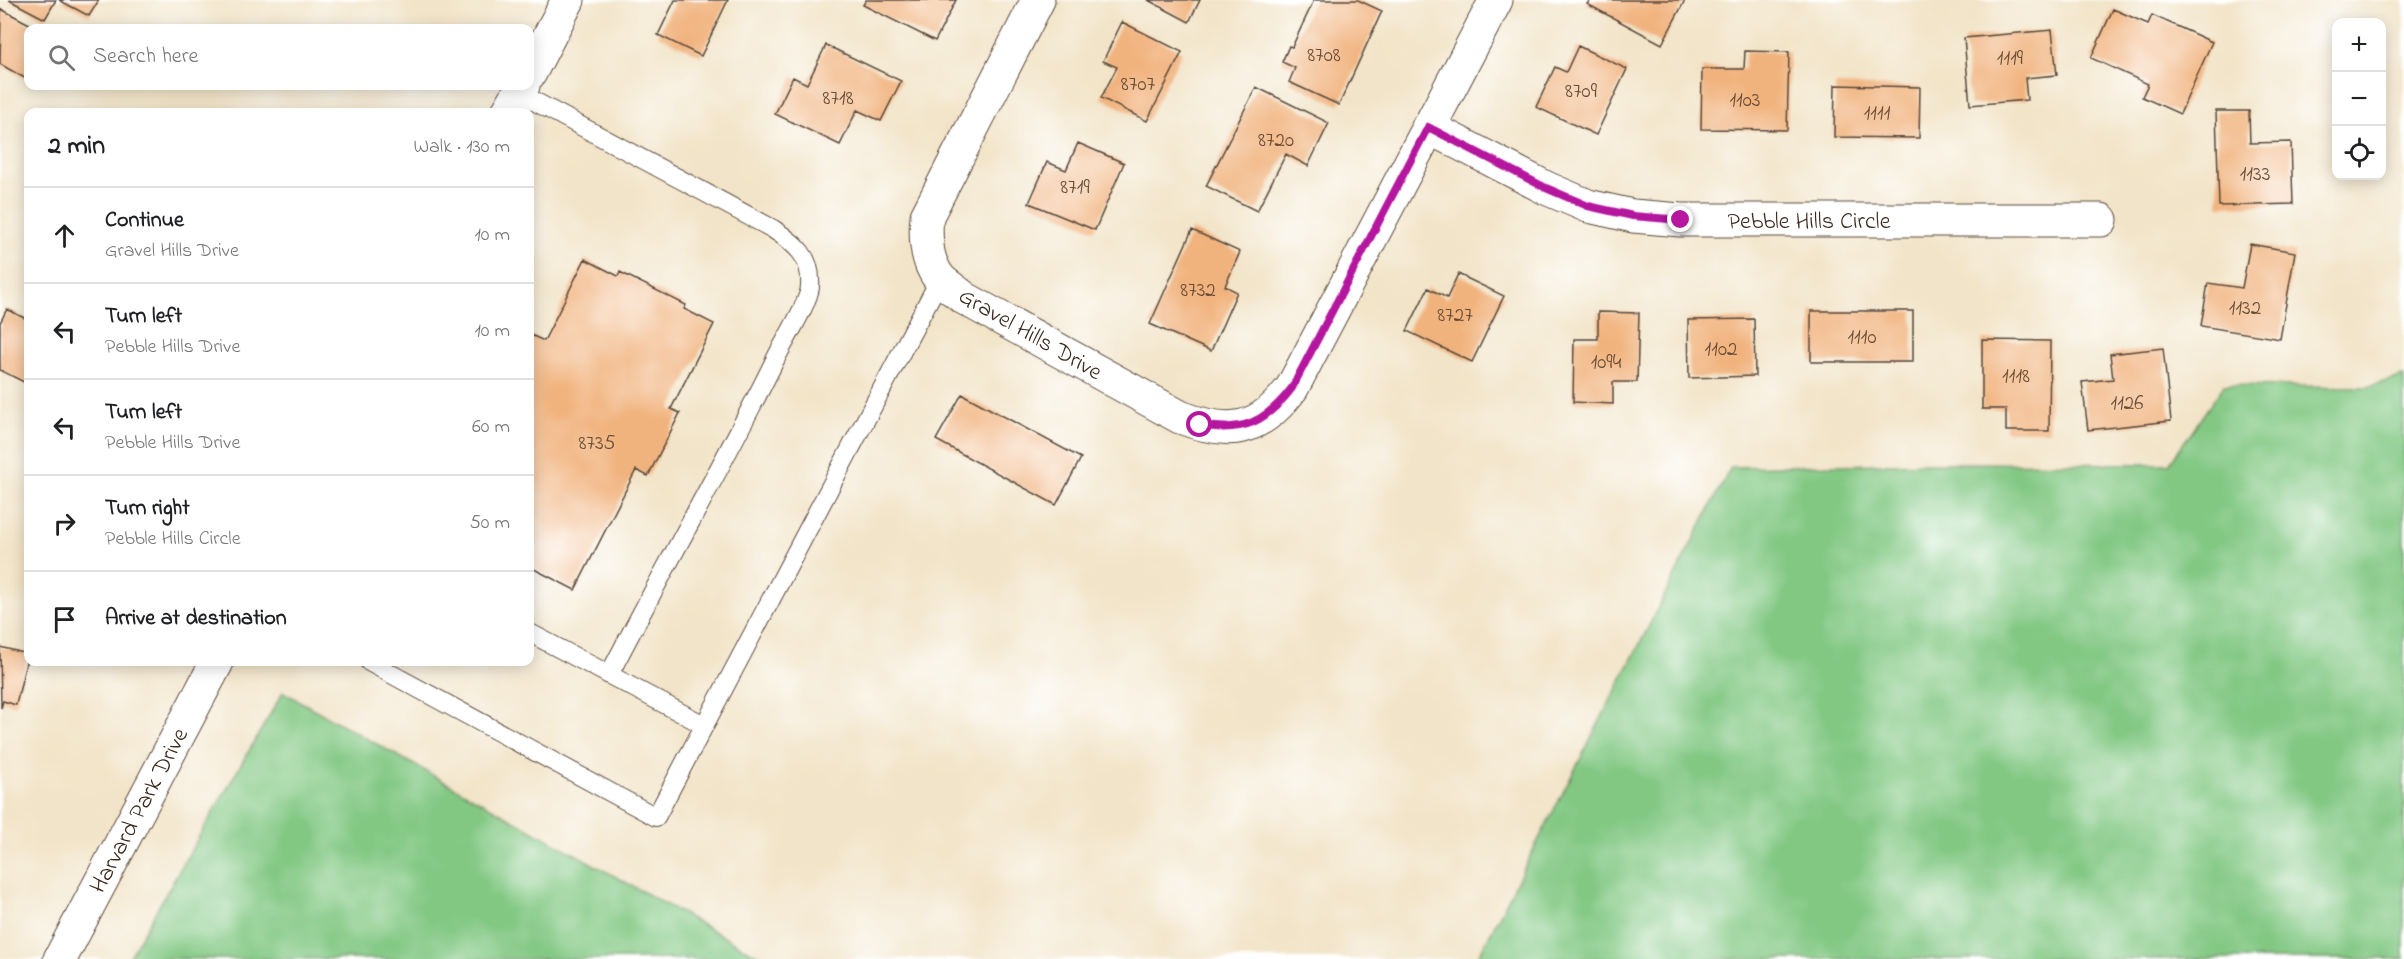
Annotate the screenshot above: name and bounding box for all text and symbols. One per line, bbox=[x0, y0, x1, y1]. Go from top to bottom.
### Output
map controls bbox=[2332, 18, 2386, 180]
button: + bbox=[2332, 18, 2386, 72]
search box bbox=[24, 24, 534, 90]
icon: search bbox=[45, 41, 78, 74]
text: Search here bbox=[93, 41, 198, 73]
house number: 8708 bbox=[1307, 41, 1341, 71]
house number: 1119 bbox=[1997, 44, 2024, 74]
house number: 8707 bbox=[1121, 70, 1155, 100]
button: − bbox=[2332, 72, 2386, 126]
house number: 8709 bbox=[1565, 77, 1598, 107]
house number: 8718 bbox=[822, 84, 854, 114]
house number: 1103 bbox=[1729, 86, 1761, 116]
house number: 1111 bbox=[1864, 99, 1891, 129]
house number: 8720 bbox=[1258, 126, 1294, 156]
button: locate bbox=[2332, 126, 2386, 180]
text: 2 min bbox=[48, 128, 105, 166]
text: Walk · 130 m bbox=[414, 133, 510, 162]
house number: 1133 bbox=[2240, 160, 2270, 190]
house number: 8719 bbox=[1060, 173, 1090, 203]
text: Continue bbox=[105, 205, 184, 237]
street label: Pebble Hills Circle bbox=[1728, 205, 1891, 240]
route end bbox=[1667, 206, 1693, 232]
icon: ahead bbox=[48, 219, 81, 252]
text: 10 m bbox=[474, 221, 510, 250]
text: Gravel Hills Drive bbox=[105, 237, 239, 266]
house number: 8732 bbox=[1180, 276, 1216, 306]
street label: Gravel Hills Drive bbox=[951, 280, 1108, 391]
house number: 1132 bbox=[2229, 294, 2261, 324]
text: Turn left bbox=[105, 301, 182, 333]
house number: 8727 bbox=[1437, 301, 1473, 331]
icon: left bbox=[48, 315, 81, 348]
text: 10 m bbox=[474, 317, 510, 346]
house number: 1110 bbox=[1847, 323, 1877, 353]
text: Pebble Hills Drive bbox=[105, 333, 240, 362]
house number: 1102 bbox=[1705, 335, 1737, 365]
house number: 1094 bbox=[1591, 348, 1622, 378]
house number: 1118 bbox=[2002, 362, 2030, 392]
house number: 1126 bbox=[2110, 389, 2144, 419]
text: Turn left bbox=[105, 397, 182, 429]
icon: left bbox=[48, 411, 81, 444]
route start bbox=[1186, 411, 1212, 437]
text: 60 m bbox=[472, 413, 510, 442]
text: Pebble Hills Drive bbox=[105, 429, 240, 458]
house number: 8735 bbox=[578, 429, 616, 459]
text: Turn right bbox=[105, 493, 190, 525]
icon: right bbox=[48, 507, 81, 540]
text: 50 m bbox=[469, 509, 510, 538]
text: Pebble Hills Circle bbox=[105, 525, 241, 554]
icon: arrive bbox=[48, 603, 81, 636]
text: Arrive at destination bbox=[105, 603, 287, 635]
street label: Harvard Park Drive bbox=[82, 722, 199, 900]

